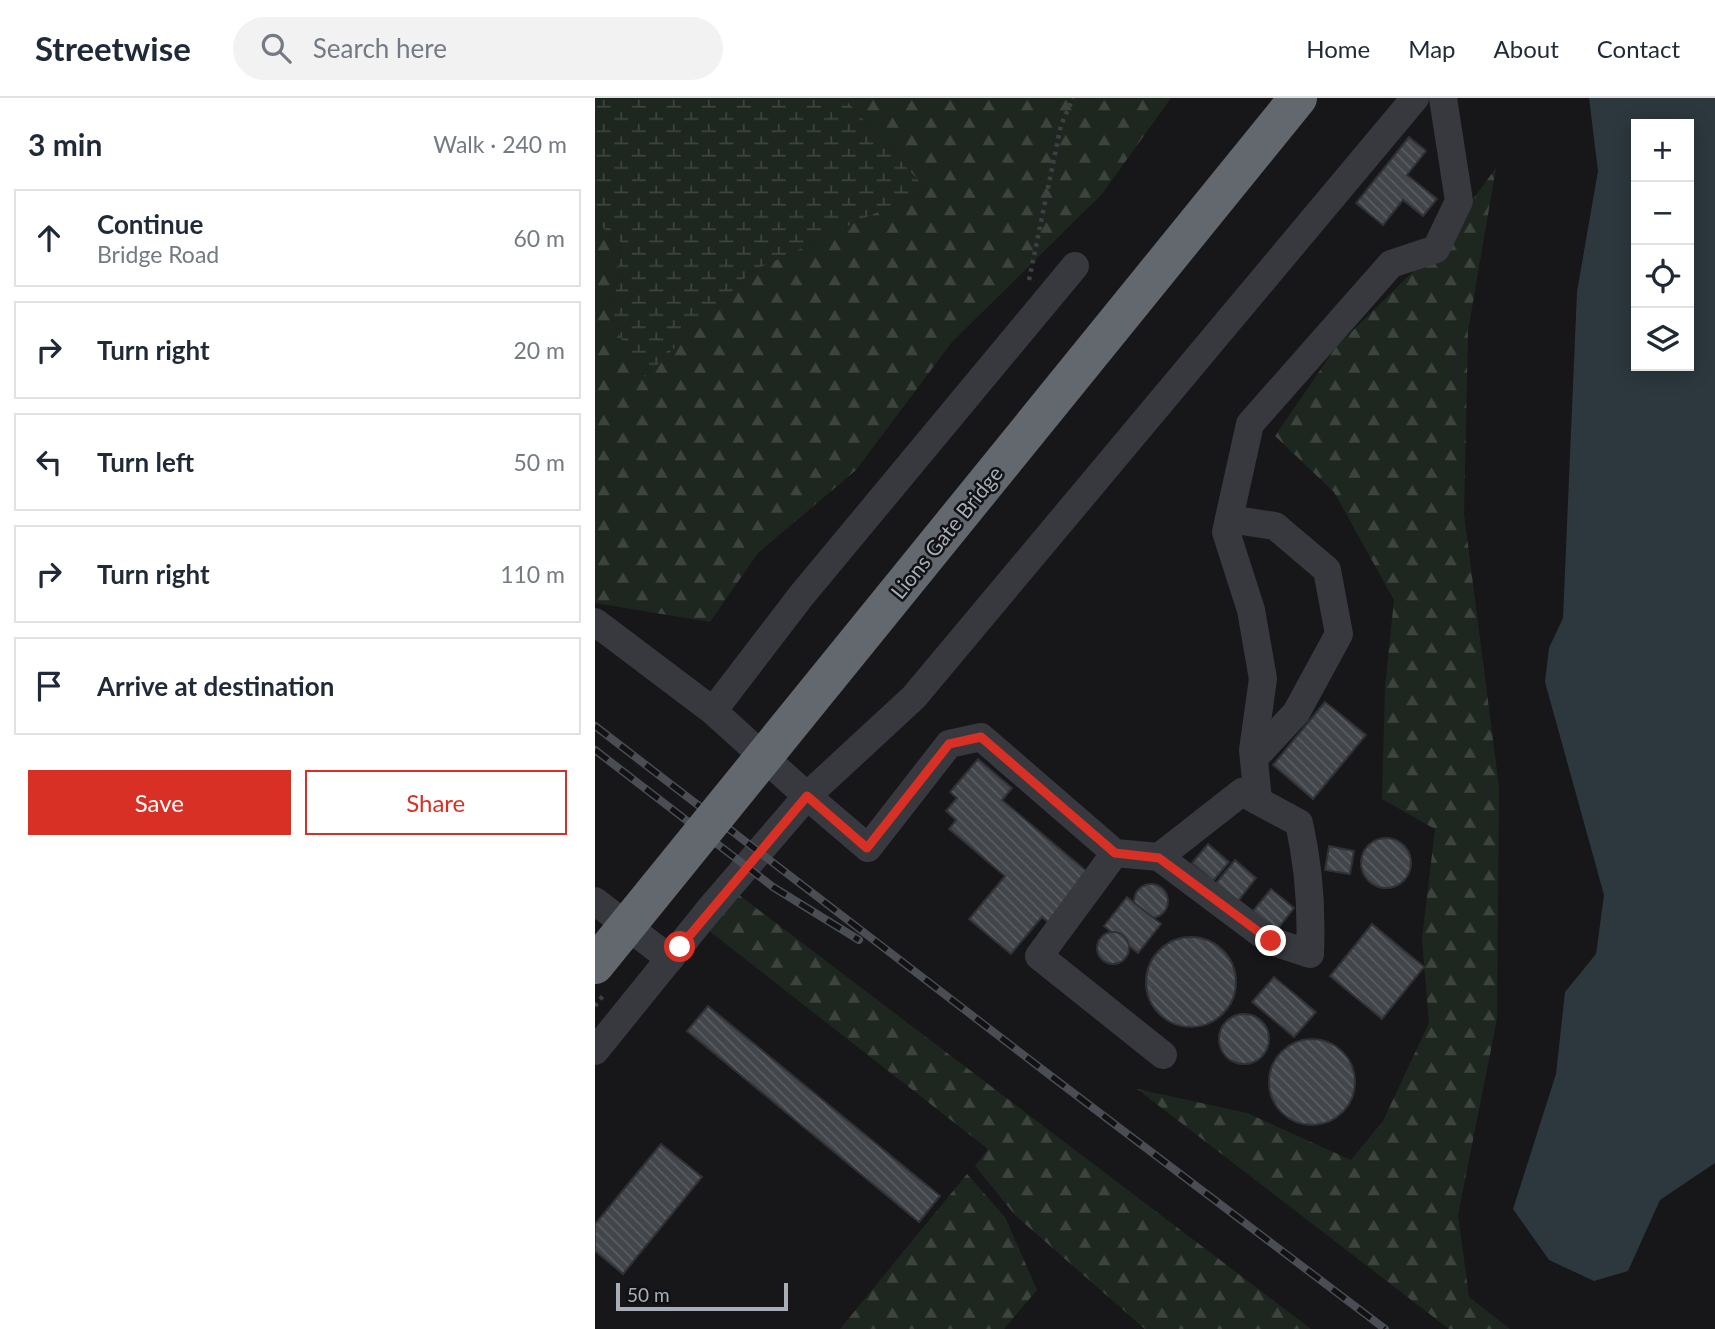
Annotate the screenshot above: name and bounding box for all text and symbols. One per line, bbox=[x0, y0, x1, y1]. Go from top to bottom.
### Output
search box bbox=[233, 17, 723, 80]
text: Streetwise bbox=[35, 28, 191, 68]
icon: search bbox=[257, 29, 295, 67]
text: Search here bbox=[313, 32, 447, 64]
text: Home bbox=[1306, 34, 1370, 63]
text: Map bbox=[1408, 34, 1456, 63]
text: About bbox=[1494, 34, 1559, 63]
text: Contact bbox=[1597, 34, 1680, 63]
map controls bbox=[1631, 119, 1694, 371]
button: + bbox=[1631, 119, 1694, 182]
text: 3 min bbox=[28, 126, 102, 162]
text: Walk · 240 m bbox=[433, 130, 567, 158]
button: − bbox=[1631, 182, 1694, 245]
text: Continue bbox=[97, 208, 203, 240]
icon: ahead bbox=[30, 219, 68, 257]
text: 60 m bbox=[514, 224, 565, 252]
text: Bridge Road bbox=[97, 240, 219, 268]
button: locate bbox=[1631, 245, 1694, 308]
button: layers bbox=[1631, 308, 1694, 371]
icon: right bbox=[30, 331, 68, 369]
text: Turn right bbox=[97, 334, 210, 366]
text: 20 m bbox=[514, 336, 565, 364]
icon: left bbox=[30, 443, 68, 481]
text: Turn left bbox=[97, 446, 194, 478]
text: 50 m bbox=[514, 448, 565, 476]
street label: Lions Gate Bridge bbox=[885, 461, 1007, 603]
icon: right bbox=[30, 555, 68, 593]
text: Turn right bbox=[97, 558, 210, 590]
text: 110 m bbox=[500, 560, 565, 588]
icon: arrive bbox=[30, 667, 68, 705]
text: Arrive at destination bbox=[97, 670, 334, 702]
button: Save bbox=[28, 770, 291, 835]
button: Share bbox=[305, 770, 567, 835]
route end bbox=[1255, 925, 1286, 956]
route start bbox=[664, 931, 695, 962]
scale bar bbox=[616, 1280, 787, 1312]
text: 50 m bbox=[627, 1283, 670, 1306]

